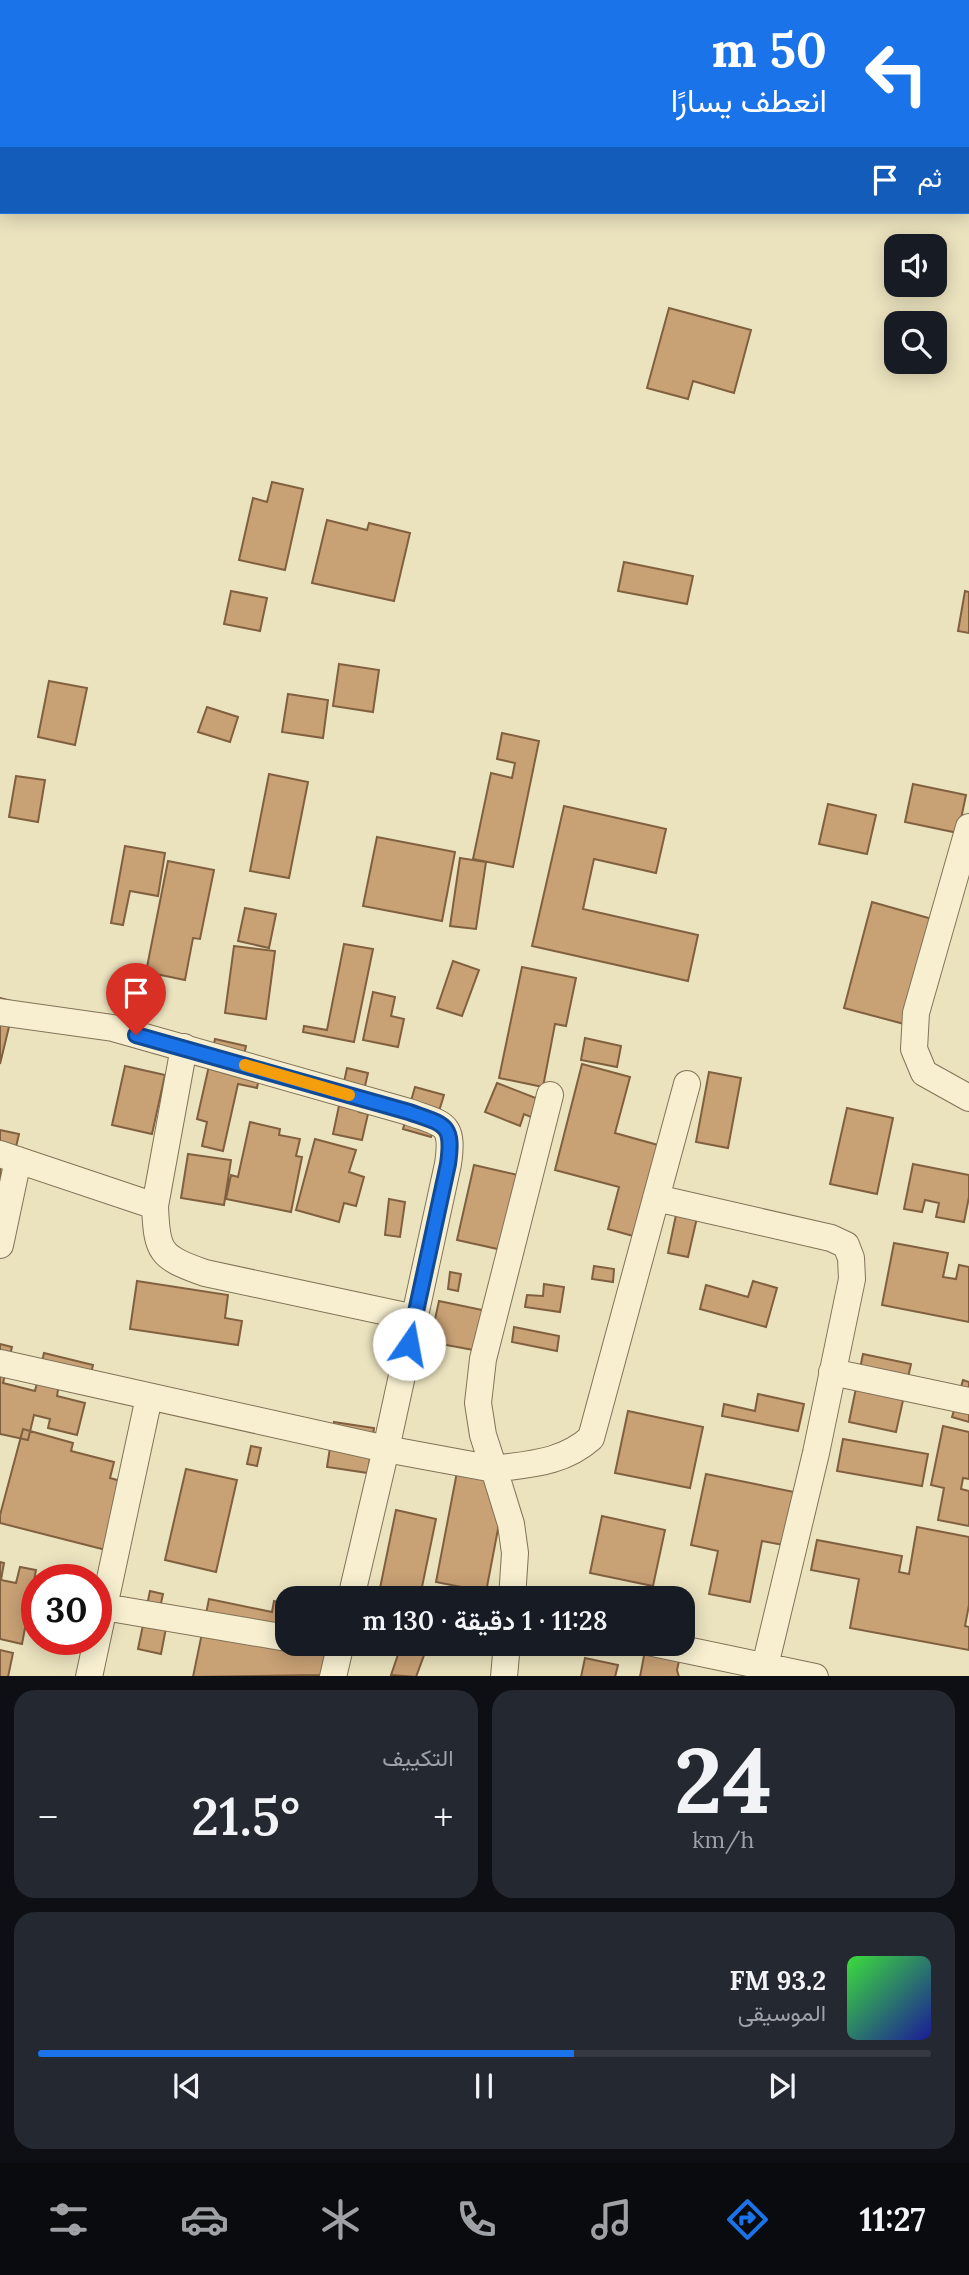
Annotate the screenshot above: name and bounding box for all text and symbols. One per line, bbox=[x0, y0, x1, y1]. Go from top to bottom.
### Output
text: 50 m bbox=[711, 18, 827, 80]
icon: left bbox=[851, 28, 942, 119]
text: انعطف يسارًا bbox=[671, 80, 827, 121]
icon: arrive bbox=[866, 161, 904, 199]
text: ثم bbox=[918, 161, 942, 194]
map controls bbox=[884, 234, 947, 374]
button: sound bbox=[884, 234, 947, 297]
button: search bbox=[884, 311, 947, 374]
pin bbox=[106, 963, 166, 1035]
icon: arrive bbox=[117, 974, 155, 1012]
position arrow bbox=[372, 1307, 446, 1381]
speed limit sign: 30 bbox=[21, 1564, 112, 1655]
text: 11:28 · 1 دقيقة · 130 m bbox=[363, 1604, 607, 1637]
text: 24 bbox=[674, 1721, 772, 1838]
text: التكييف bbox=[382, 1743, 454, 1772]
text: 21.5° bbox=[191, 1783, 300, 1849]
text: − bbox=[38, 1793, 58, 1841]
text: + bbox=[433, 1793, 453, 1841]
text: km/h bbox=[692, 1825, 754, 1854]
text: 93.2 FM bbox=[730, 1964, 826, 1997]
text: الموسيقى bbox=[738, 1998, 826, 2027]
icon: previous bbox=[168, 2067, 206, 2105]
icon: pause bbox=[465, 2067, 503, 2105]
icon: next bbox=[763, 2067, 801, 2105]
icon: filters bbox=[44, 2195, 93, 2244]
icon: car bbox=[180, 2195, 229, 2244]
icon: climate bbox=[316, 2195, 365, 2244]
icon: phone bbox=[452, 2195, 501, 2244]
icon: music bbox=[587, 2195, 636, 2244]
icon: directions bbox=[723, 2195, 772, 2244]
text: 11:27 bbox=[859, 2199, 926, 2240]

